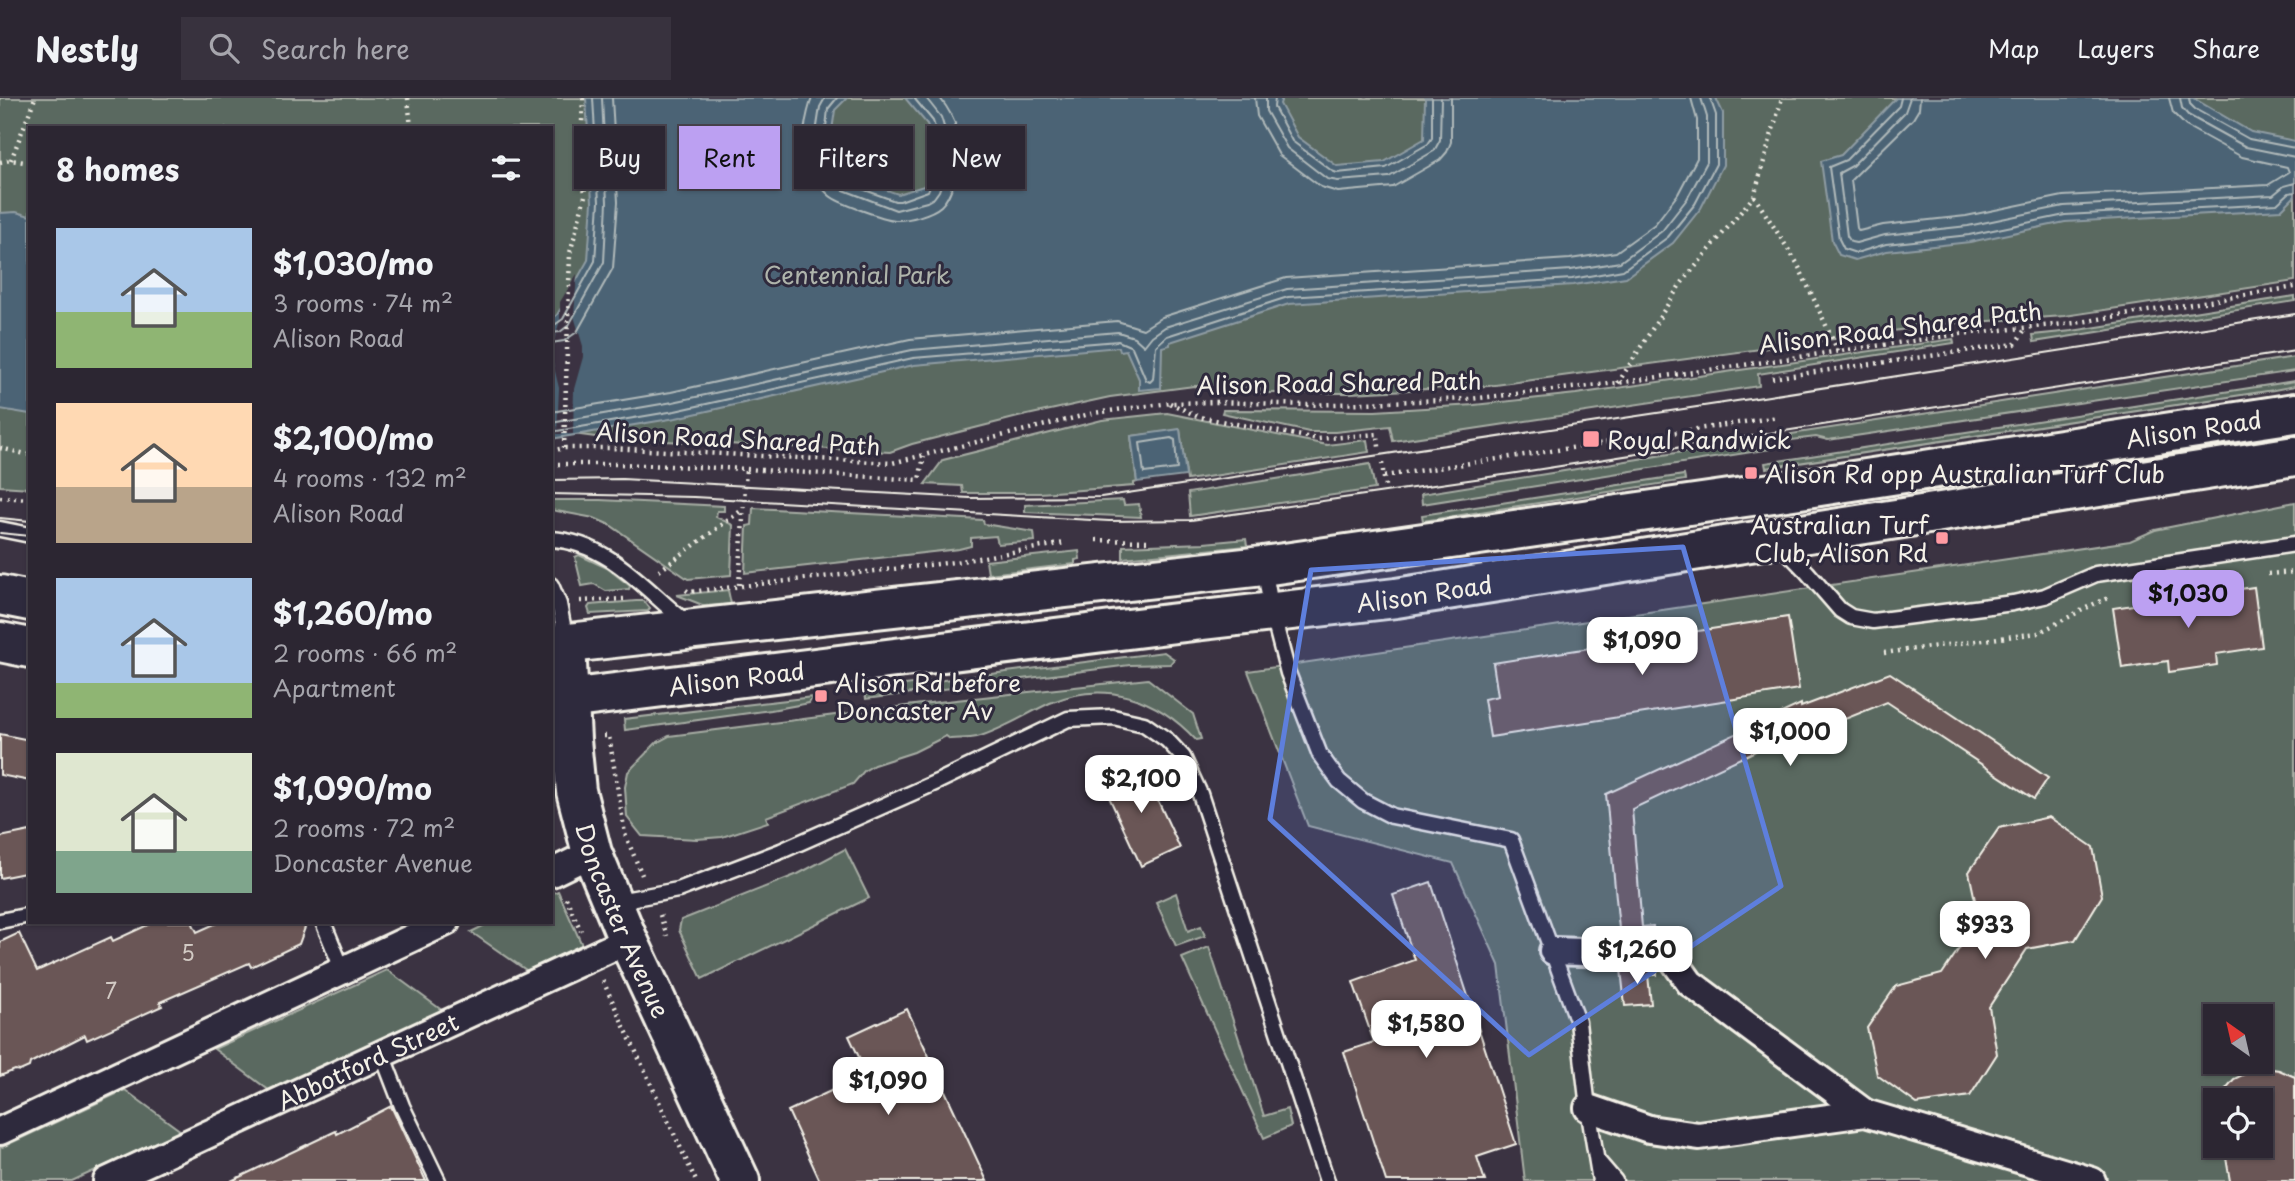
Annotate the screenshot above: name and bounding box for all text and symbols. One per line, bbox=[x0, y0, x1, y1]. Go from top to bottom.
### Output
search box bbox=[181, 17, 671, 80]
text: Nestly bbox=[35, 23, 139, 73]
icon: search bbox=[205, 29, 243, 67]
text: Search here bbox=[261, 29, 410, 68]
text: Map bbox=[1988, 30, 2039, 66]
text: Layers bbox=[2077, 30, 2154, 66]
text: Share bbox=[2192, 30, 2260, 66]
chip: Buy bbox=[574, 126, 665, 189]
chip: Rent bbox=[679, 126, 780, 189]
chip: Filters bbox=[794, 126, 913, 189]
chip: New bbox=[927, 126, 1025, 189]
text: 8 homes bbox=[56, 146, 179, 191]
icon: filters bbox=[487, 149, 525, 187]
text: $1,030/mo bbox=[273, 240, 434, 285]
icon: home bbox=[112, 256, 196, 340]
park label: Centennial Park bbox=[764, 256, 950, 292]
text: 3 rooms · 74 m² bbox=[273, 285, 453, 320]
street label: Alison Road Shared Path bbox=[1756, 292, 2044, 362]
text: Alison Road bbox=[273, 320, 404, 355]
street label: Alison Road Shared Path bbox=[1196, 362, 1482, 402]
street label: Alison Road bbox=[2123, 400, 2264, 457]
street label: Alison Road Shared Path bbox=[595, 413, 881, 463]
text: $2,100/mo bbox=[273, 415, 434, 460]
place label: Royal Randwick bbox=[1607, 421, 1791, 457]
marker: Royal Randwick bbox=[1581, 429, 1601, 449]
icon: home bbox=[112, 431, 196, 515]
place label: Alison Rd opp Australian Turf Club bbox=[1765, 455, 2165, 491]
text: 4 rooms · 132 m² bbox=[273, 460, 467, 495]
marker: Alison Rd opp Australian Turf Club bbox=[1743, 465, 1759, 481]
text: Alison Road bbox=[273, 495, 404, 530]
place label: Australian Turf Club, Alison Rd bbox=[1750, 506, 1930, 570]
marker: Australian Turf Club, Alison Rd bbox=[1934, 530, 1950, 546]
street label: Alison Road bbox=[1354, 565, 1495, 620]
pin: $1,030 bbox=[2131, 570, 2245, 630]
text: $1,030 bbox=[2148, 575, 2228, 610]
text: $1,260/mo bbox=[273, 590, 432, 635]
icon: home bbox=[112, 606, 196, 690]
pin: $1,090 bbox=[1585, 618, 1699, 677]
text: $1,090 bbox=[1603, 622, 1681, 657]
text: 2 rooms · 66 m² bbox=[273, 635, 457, 670]
street label: Alison Road bbox=[666, 651, 807, 704]
place label: Alison Rd before Doncaster Av bbox=[835, 664, 1021, 728]
text: Apartment bbox=[273, 670, 396, 705]
marker: Alison Rd before Doncaster Av bbox=[813, 688, 829, 704]
pin: $1,000 bbox=[1733, 708, 1847, 768]
text: $1,000 bbox=[1749, 713, 1831, 748]
pin: $2,100 bbox=[1084, 756, 1198, 815]
text: $2,100 bbox=[1101, 760, 1181, 795]
text: $1,090/mo bbox=[273, 765, 432, 810]
icon: home bbox=[112, 781, 196, 865]
text: 2 rooms · 72 m² bbox=[273, 810, 455, 845]
street label: Doncaster Avenue bbox=[567, 819, 680, 1024]
text: Doncaster Avenue bbox=[273, 845, 473, 880]
pin: $933 bbox=[1944, 902, 2026, 961]
text: $933 bbox=[1956, 906, 2014, 941]
pin: $1,260 bbox=[1580, 926, 1694, 986]
text: $1,260 bbox=[1597, 931, 1677, 966]
house number: 5 bbox=[181, 936, 195, 968]
house number: 7 bbox=[105, 974, 117, 1006]
pin: $1,580 bbox=[1369, 1000, 1483, 1060]
street label: Abbotford Street bbox=[271, 1003, 465, 1118]
north arrow bbox=[2203, 1004, 2273, 1074]
map controls bbox=[2203, 1004, 2273, 1158]
text: $1,580 bbox=[1387, 1005, 1465, 1040]
pin: $1,090 bbox=[831, 1058, 945, 1117]
text: $1,090 bbox=[849, 1062, 927, 1097]
button: locate bbox=[2203, 1088, 2273, 1158]

